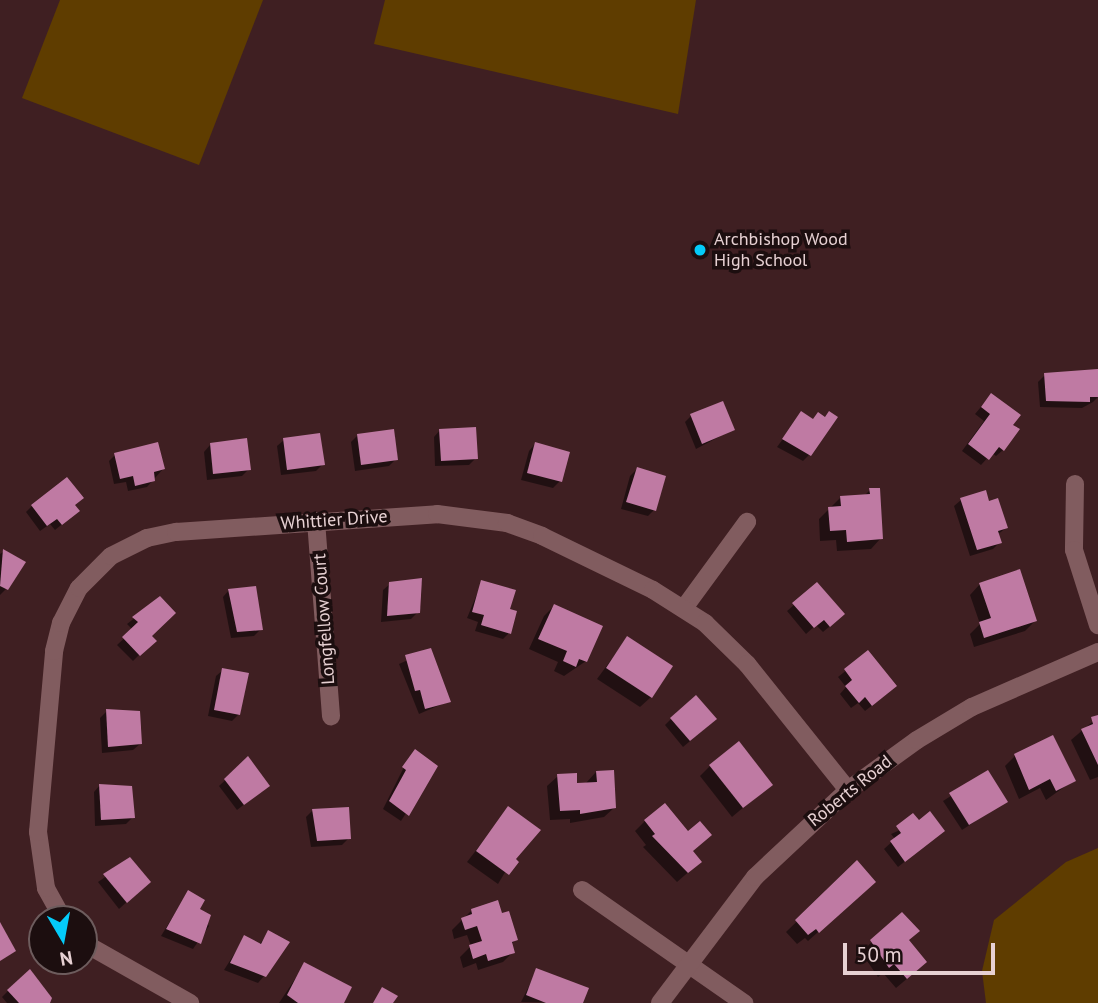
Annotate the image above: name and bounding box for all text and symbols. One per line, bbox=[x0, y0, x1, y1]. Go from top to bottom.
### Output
place label: Archbishop Wood High School bbox=[714, 229, 848, 272]
marker: Archbishop Wood High School bbox=[692, 242, 708, 258]
street label: Whittier Drive bbox=[280, 505, 388, 535]
street label: Longfellow Court bbox=[309, 552, 339, 686]
street label: Roberts Road bbox=[804, 751, 896, 831]
north arrow bbox=[28, 905, 98, 975]
scale bar bbox=[846, 930, 998, 974]
text: 50 m bbox=[856, 941, 902, 968]
text: N bbox=[58, 946, 75, 972]

